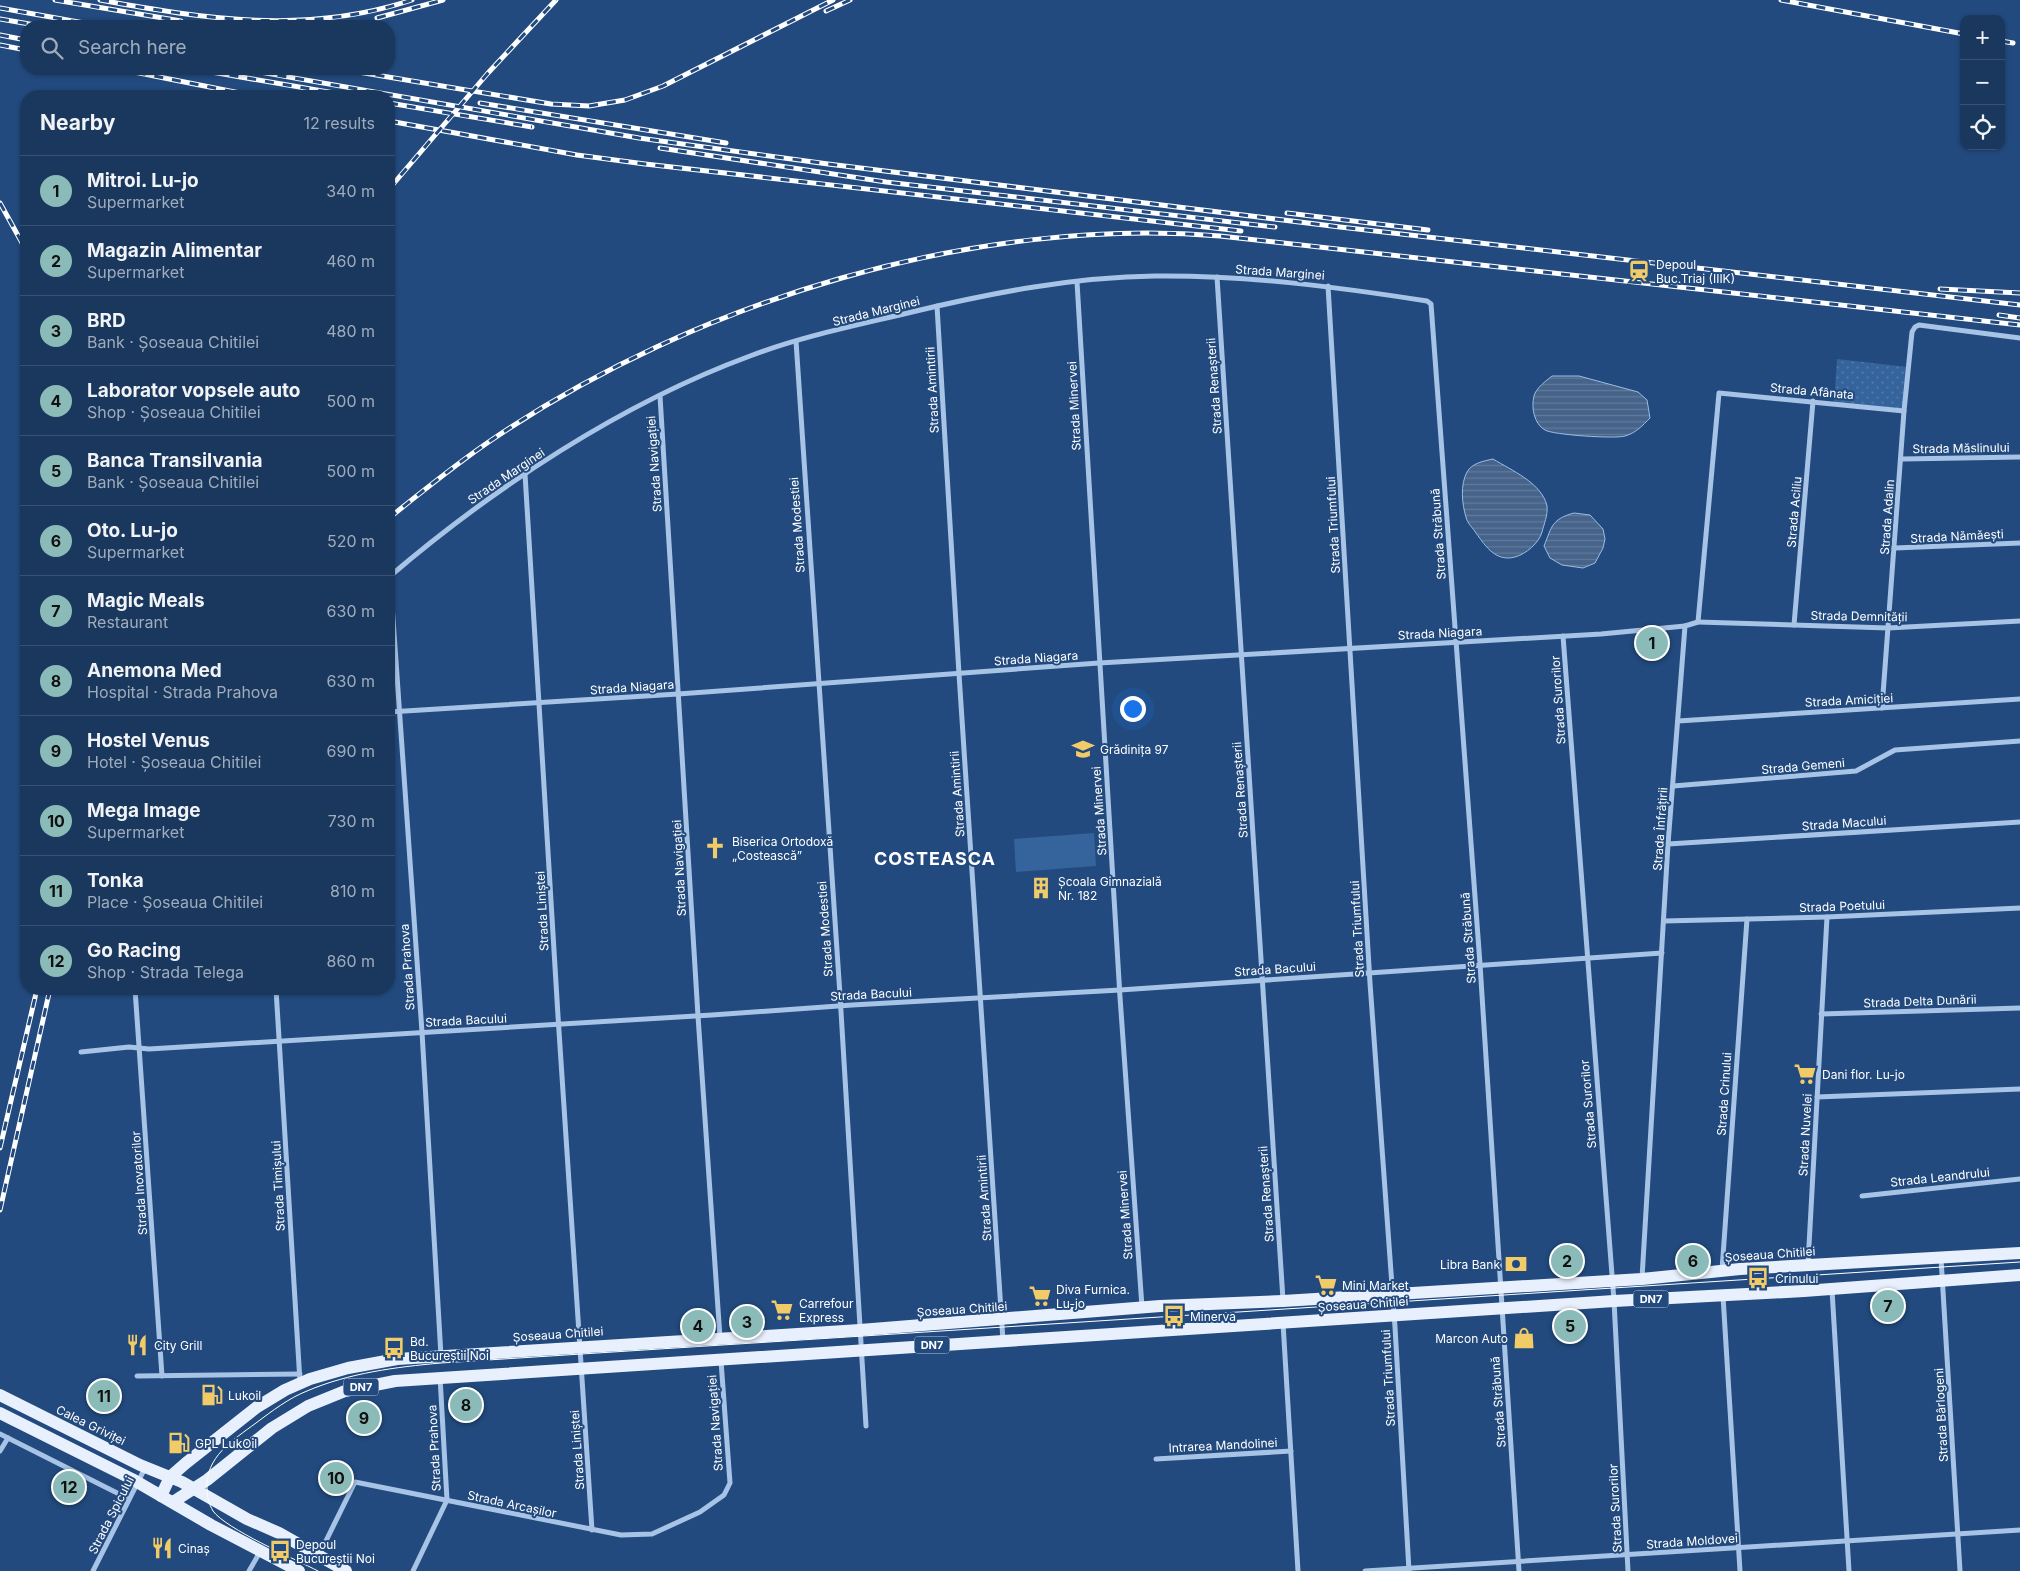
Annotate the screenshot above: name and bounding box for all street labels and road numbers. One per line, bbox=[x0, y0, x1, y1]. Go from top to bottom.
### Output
street label: Strada Marginei bbox=[1235, 261, 1325, 283]
street label: Strada Marginei bbox=[831, 293, 921, 329]
street label: Strada Renașterii bbox=[1203, 337, 1225, 435]
street label: Strada Amintirii bbox=[922, 346, 942, 434]
street label: Strada Minervei bbox=[1064, 361, 1084, 451]
street label: Strada Afânata bbox=[1769, 380, 1855, 402]
street label: Strada Navigației bbox=[643, 415, 665, 513]
street label: Strada Măslinului bbox=[1912, 440, 2010, 456]
street label: Strada Marginei bbox=[465, 445, 547, 507]
street label: Strada Triumfului bbox=[1323, 476, 1343, 574]
street label: Strada Aciliu bbox=[1783, 476, 1805, 548]
street label: Strada Modestiei bbox=[786, 477, 808, 573]
street label: Strada Adalin bbox=[1877, 479, 1897, 555]
street label: Strada Străbună bbox=[1427, 488, 1449, 580]
street label: Strada Nămăești bbox=[1910, 526, 2004, 546]
street label: Strada Demnității bbox=[1810, 608, 1908, 624]
street label: Strada Niagara bbox=[1397, 623, 1483, 643]
street label: Strada Niagara bbox=[993, 648, 1079, 668]
street label: Strada Surorilor bbox=[1547, 655, 1569, 745]
street label: Strada Niagara bbox=[589, 677, 675, 697]
street label: Strada Amiciției bbox=[1804, 690, 1894, 710]
street label: Strada Renașterii bbox=[1229, 741, 1251, 839]
street label: Strada Amintirii bbox=[946, 750, 967, 838]
street label: Strada Gemeni bbox=[1761, 755, 1845, 777]
street label: Strada Minervei bbox=[1088, 766, 1110, 856]
street label: Strada Înfrățirii bbox=[1650, 787, 1670, 871]
street label: Strada Macului bbox=[1801, 813, 1887, 833]
street label: Strada Navigației bbox=[669, 819, 689, 917]
street label: Strada Liniștei bbox=[532, 871, 552, 951]
street label: Strada Triumfului bbox=[1347, 880, 1367, 978]
street label: Strada Modestiei bbox=[814, 881, 836, 977]
street label: Strada Străbună bbox=[1457, 892, 1479, 984]
street label: Strada Poetului bbox=[1799, 897, 1885, 915]
street label: Strada Prahova bbox=[396, 923, 418, 1011]
street label: Strada Bacului bbox=[1234, 959, 1316, 979]
street label: Strada Bacului bbox=[830, 984, 912, 1004]
street label: Strada Delta Dunării bbox=[1863, 992, 1977, 1010]
street label: Strada Bacului bbox=[425, 1010, 507, 1030]
street label: Strada Crinului bbox=[1714, 1052, 1734, 1136]
street label: Strada Surorilor bbox=[1577, 1059, 1599, 1149]
street label: Strada Nuvelei bbox=[1795, 1093, 1815, 1177]
street label: Strada Inovatorilor bbox=[128, 1130, 150, 1236]
street label: Strada Timișului bbox=[268, 1140, 288, 1232]
street label: Strada Renașterii bbox=[1255, 1145, 1277, 1243]
street label: Strada Amintirii bbox=[973, 1154, 994, 1242]
street label: Strada Leandrului bbox=[1890, 1164, 1991, 1190]
street label: Strada Minervei bbox=[1114, 1170, 1136, 1260]
street label: Șoseaua Chitilei bbox=[1724, 1243, 1816, 1265]
road number: DN7 bbox=[1634, 1290, 1668, 1308]
street label: Șoseaua Chitilei bbox=[1317, 1293, 1409, 1315]
street label: Șoseaua Chitilei bbox=[916, 1298, 1008, 1320]
street label: Șoseaua Chitilei bbox=[512, 1323, 604, 1345]
street label: Strada Triumfului bbox=[1378, 1329, 1398, 1427]
road number: DN7 bbox=[914, 1336, 950, 1354]
street label: Strada Străbună bbox=[1487, 1356, 1509, 1448]
street label: Strada Bârlogeni bbox=[1931, 1368, 1951, 1462]
street label: Strada Navigației bbox=[704, 1374, 726, 1472]
road number: DN7 bbox=[344, 1378, 378, 1395]
street label: Calea Griviței bbox=[54, 1402, 128, 1448]
street label: Strada Prahova bbox=[424, 1404, 444, 1492]
street label: Strada Liniștei bbox=[567, 1409, 587, 1490]
street label: Intrarea Mandolinei bbox=[1168, 1435, 1278, 1455]
street label: Strada Surorilor bbox=[1605, 1463, 1625, 1553]
street label: Strada Spicului bbox=[85, 1474, 137, 1556]
street label: Strada Arcașilor bbox=[466, 1487, 558, 1521]
street label: Strada Moldovei bbox=[1646, 1530, 1739, 1552]

